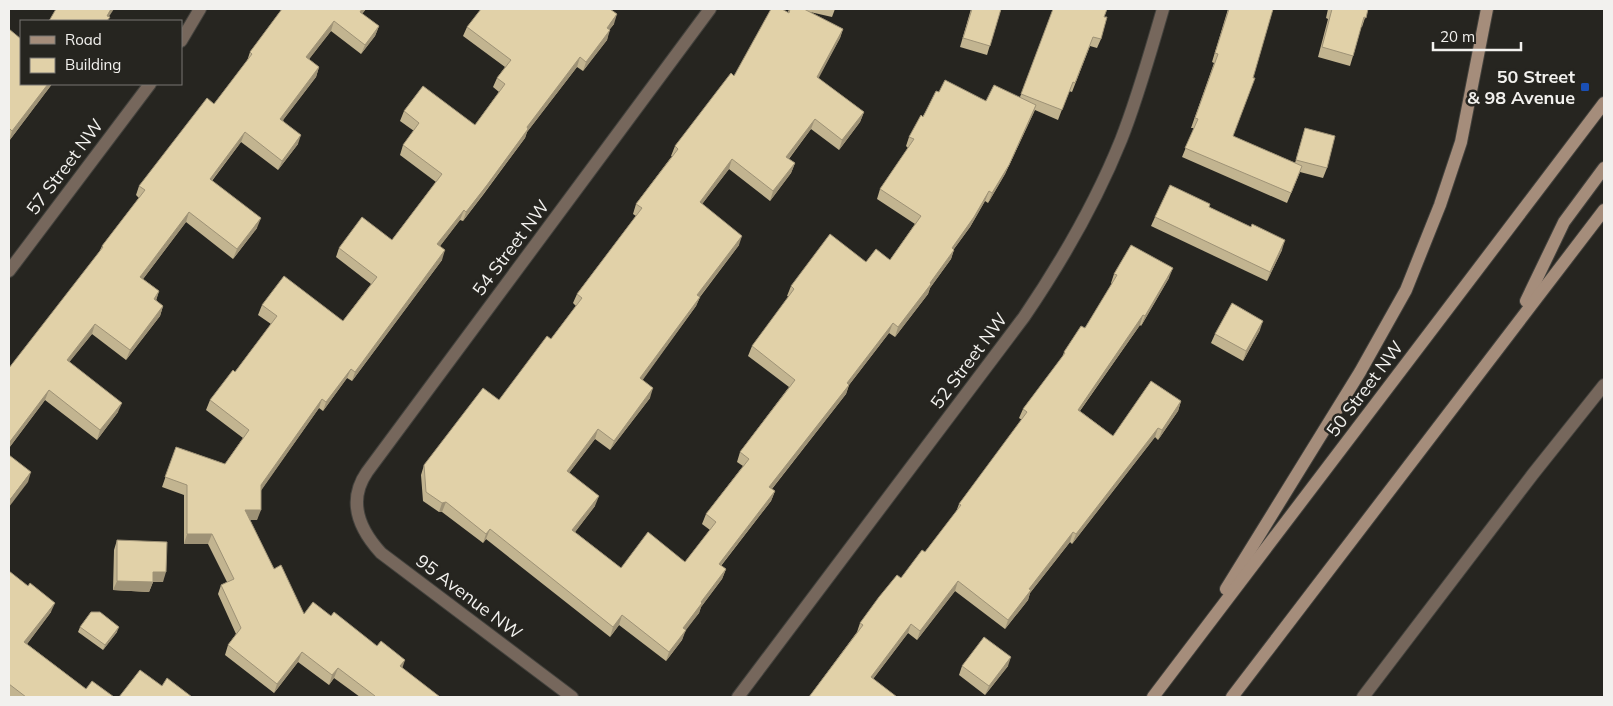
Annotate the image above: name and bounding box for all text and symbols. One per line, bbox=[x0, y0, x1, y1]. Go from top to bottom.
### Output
legend bbox=[20, 20, 182, 85]
scale bar bbox=[1433, 20, 1520, 52]
text: 20 m bbox=[1440, 27, 1475, 46]
text: Road bbox=[65, 30, 102, 49]
text: Building bbox=[65, 55, 121, 74]
place label: 50 Street & 98 Avenue bbox=[1467, 65, 1575, 109]
marker: 50 Street & 98 Avenue bbox=[1579, 81, 1591, 93]
street label: 57 Street NW bbox=[21, 114, 108, 219]
street label: 54 Street NW bbox=[467, 195, 554, 300]
street label: 52 Street NW bbox=[925, 308, 1012, 413]
street label: 50 Street NW bbox=[1321, 336, 1408, 441]
street label: 95 Avenue NW bbox=[412, 549, 527, 644]

